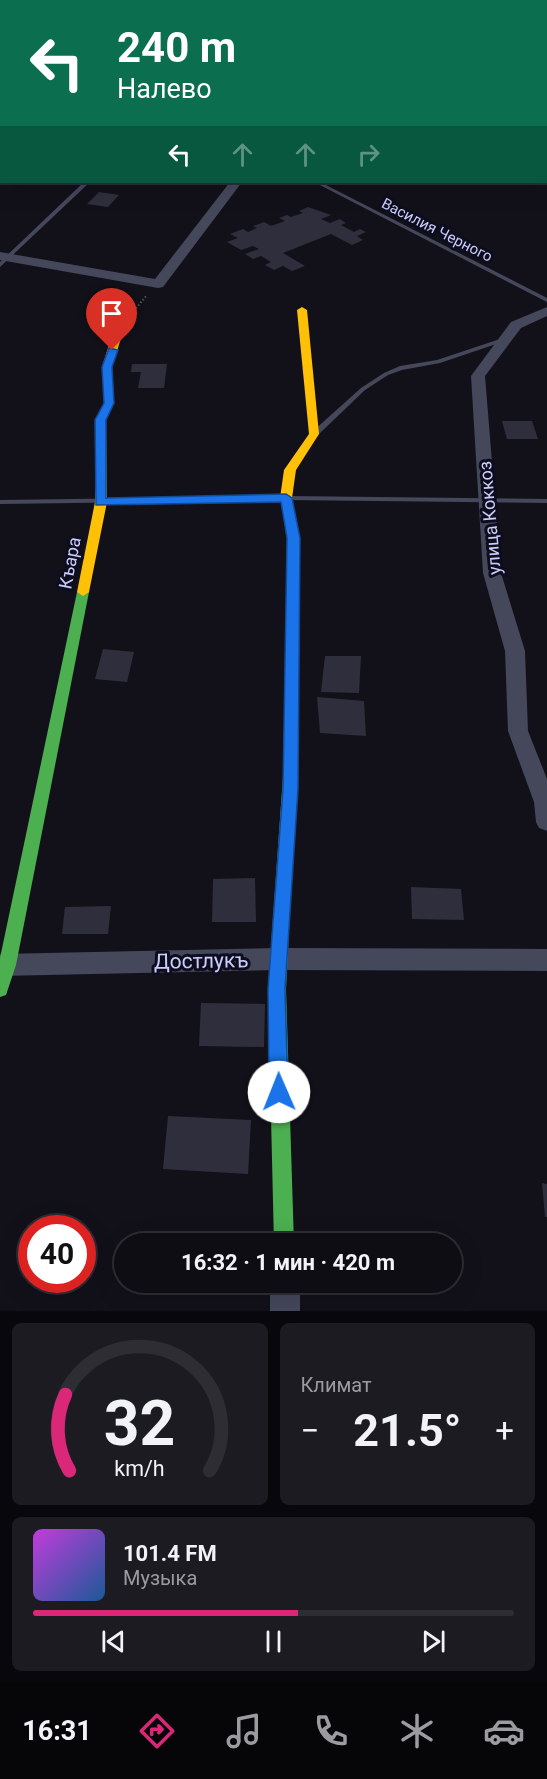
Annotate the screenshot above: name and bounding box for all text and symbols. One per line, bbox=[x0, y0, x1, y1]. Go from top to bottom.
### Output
text: 240 m bbox=[117, 23, 236, 72]
icon: left bbox=[18, 24, 96, 102]
text: Налево bbox=[117, 73, 212, 105]
icon: left bbox=[163, 138, 196, 171]
icon: ahead bbox=[226, 138, 259, 171]
icon: ahead bbox=[289, 138, 322, 171]
icon: right bbox=[352, 138, 385, 171]
street label: Василия Черного bbox=[379, 194, 495, 266]
pin bbox=[86, 288, 137, 350]
icon: arrive bbox=[95, 297, 128, 330]
street label: улица Коккоз bbox=[474, 460, 505, 576]
street label: Къара bbox=[54, 535, 85, 591]
street label: Достлукъ bbox=[154, 948, 248, 974]
position arrow bbox=[247, 1060, 311, 1124]
speed limit sign: 40 bbox=[18, 1215, 96, 1293]
text: 16:32 · 1 мин · 420 m bbox=[181, 1250, 395, 1275]
text: Климат bbox=[301, 1373, 372, 1397]
text: 32 bbox=[104, 1387, 176, 1460]
text: 21.5° bbox=[353, 1404, 461, 1457]
text: − bbox=[301, 1411, 319, 1450]
text: + bbox=[495, 1411, 514, 1450]
text: km/h bbox=[115, 1456, 165, 1481]
text: 101.4 FM bbox=[123, 1541, 217, 1566]
text: Музыка bbox=[123, 1566, 197, 1590]
icon: previous bbox=[97, 1625, 130, 1658]
icon: pause bbox=[257, 1625, 290, 1658]
icon: next bbox=[417, 1625, 450, 1658]
icon: directions bbox=[136, 1710, 178, 1752]
icon: music bbox=[223, 1710, 265, 1752]
icon: phone bbox=[310, 1710, 352, 1752]
icon: climate bbox=[396, 1710, 438, 1752]
icon: car bbox=[483, 1710, 525, 1752]
text: 16:31 bbox=[22, 1715, 92, 1747]

